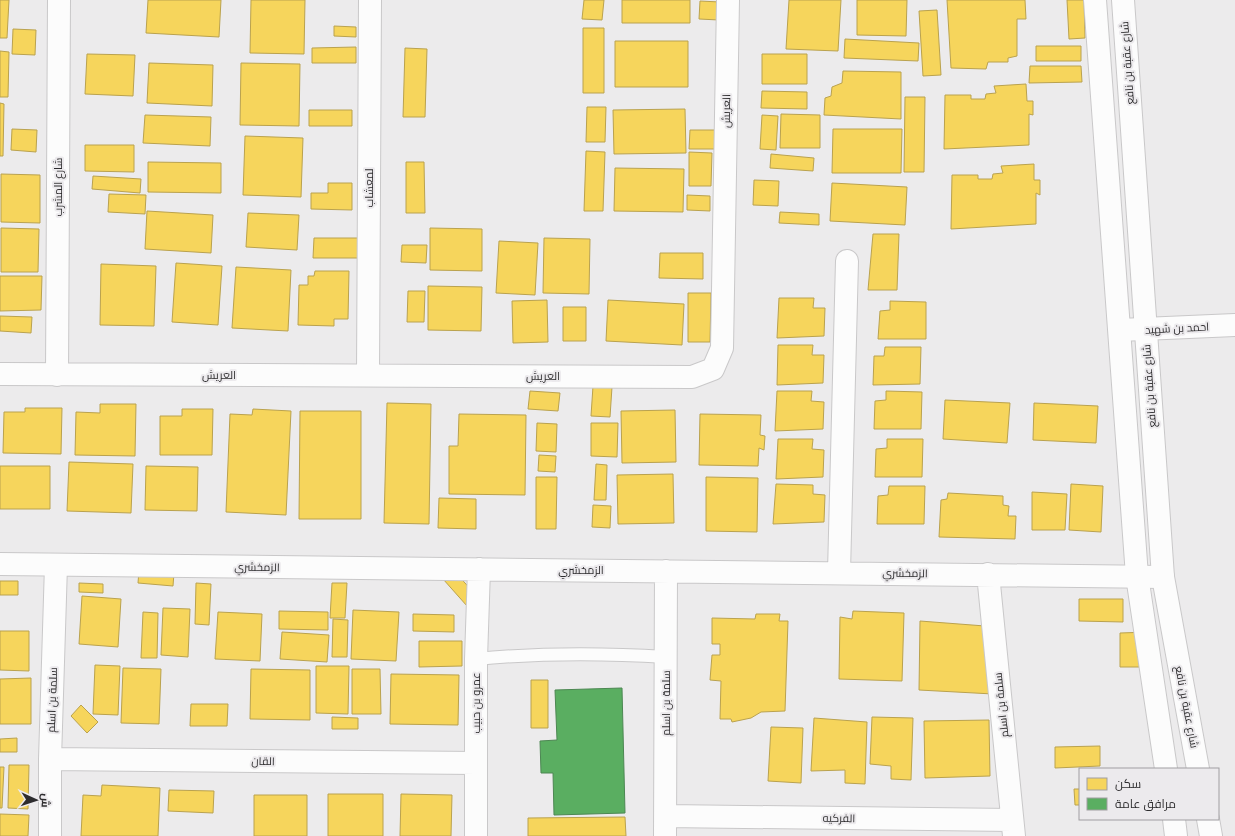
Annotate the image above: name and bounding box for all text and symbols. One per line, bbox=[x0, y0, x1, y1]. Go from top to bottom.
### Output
street label: شارع عقبة بن نافع bbox=[1117, 21, 1138, 105]
street label: العريش bbox=[719, 94, 733, 128]
street label: شارع المشرب bbox=[51, 158, 66, 216]
street label: لمعشاب bbox=[362, 169, 376, 207]
street label: احمد بن شهيد bbox=[1145, 319, 1209, 337]
street label: شارع عقبة بن نافع bbox=[1139, 344, 1160, 428]
street label: العريش bbox=[202, 368, 236, 382]
street label: العريش bbox=[526, 369, 560, 383]
street label: الزمخشري bbox=[234, 560, 280, 576]
street label: الزمخشري bbox=[558, 563, 604, 579]
street label: الزمخشري bbox=[882, 566, 928, 582]
street label: شارع عقبة بن نافع bbox=[1171, 665, 1202, 750]
street label: سلمة بن اسلم bbox=[44, 667, 61, 733]
street label: سلمة بن اسلم bbox=[659, 670, 674, 736]
street label: عمرو بن حبيب bbox=[469, 672, 483, 734]
street label: سلمة بن اسلم bbox=[991, 672, 1012, 738]
street label: القان bbox=[251, 754, 275, 768]
legend bbox=[1079, 768, 1219, 820]
text: سكن bbox=[1115, 776, 1141, 791]
north arrow bbox=[16, 780, 56, 820]
text: ش bbox=[39, 793, 53, 808]
text: مرافق عامة bbox=[1115, 796, 1176, 811]
street label: الفركيه bbox=[822, 811, 856, 825]

